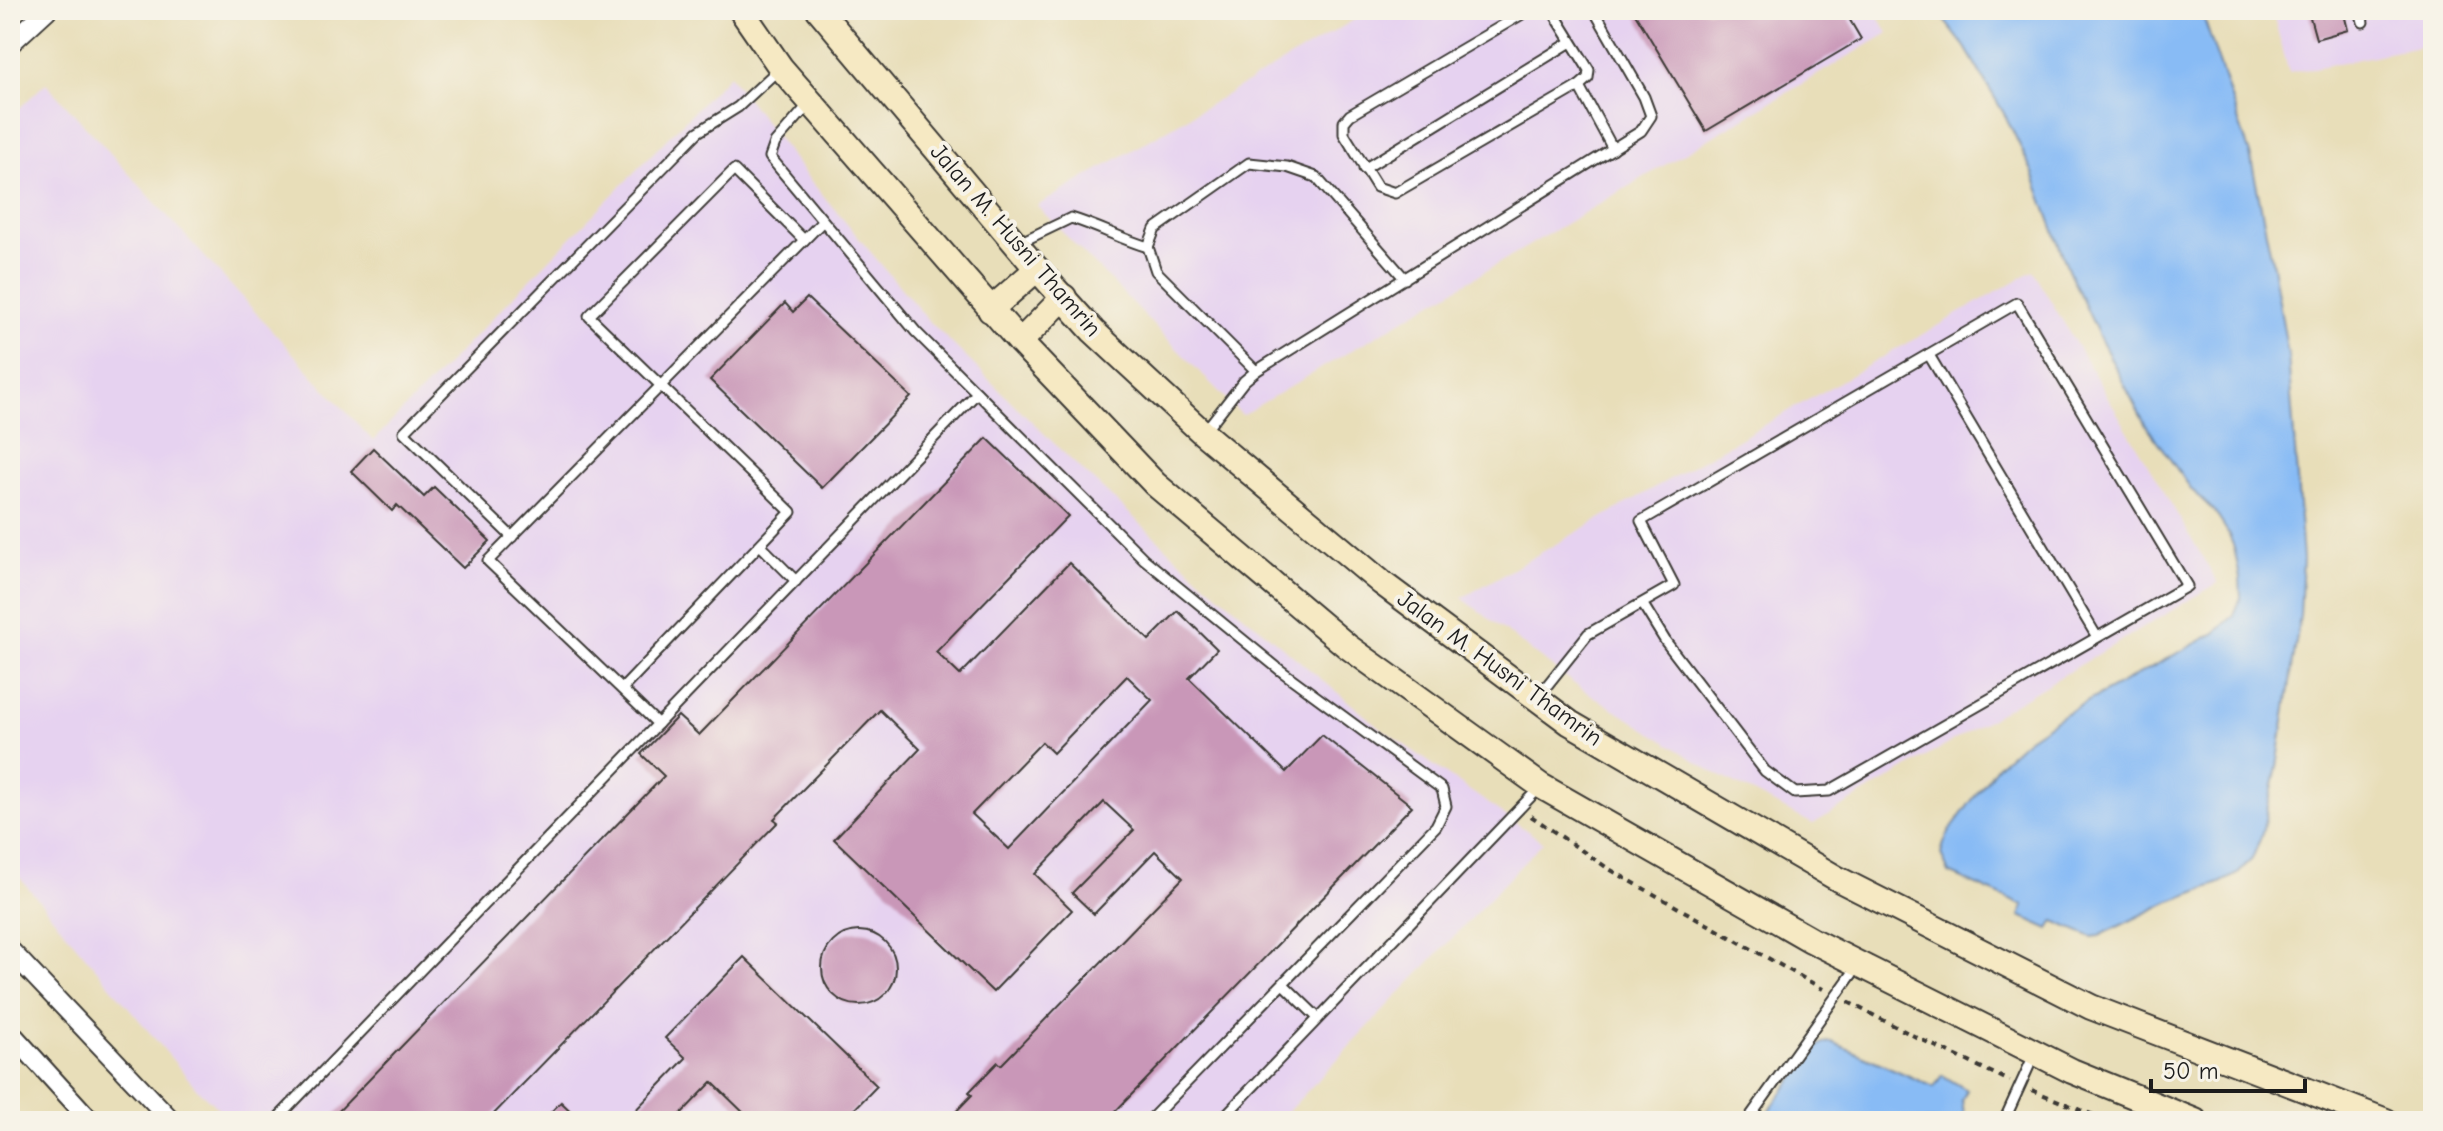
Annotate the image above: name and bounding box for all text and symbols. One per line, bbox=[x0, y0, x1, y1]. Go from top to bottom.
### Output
street label: Jalan M. Husni Thamrin bbox=[925, 138, 1107, 342]
street label: Jalan M. Husni Thamrin bbox=[1392, 584, 1608, 752]
scale bar bbox=[2151, 1043, 2305, 1093]
text: 50 m bbox=[2163, 1057, 2219, 1085]

